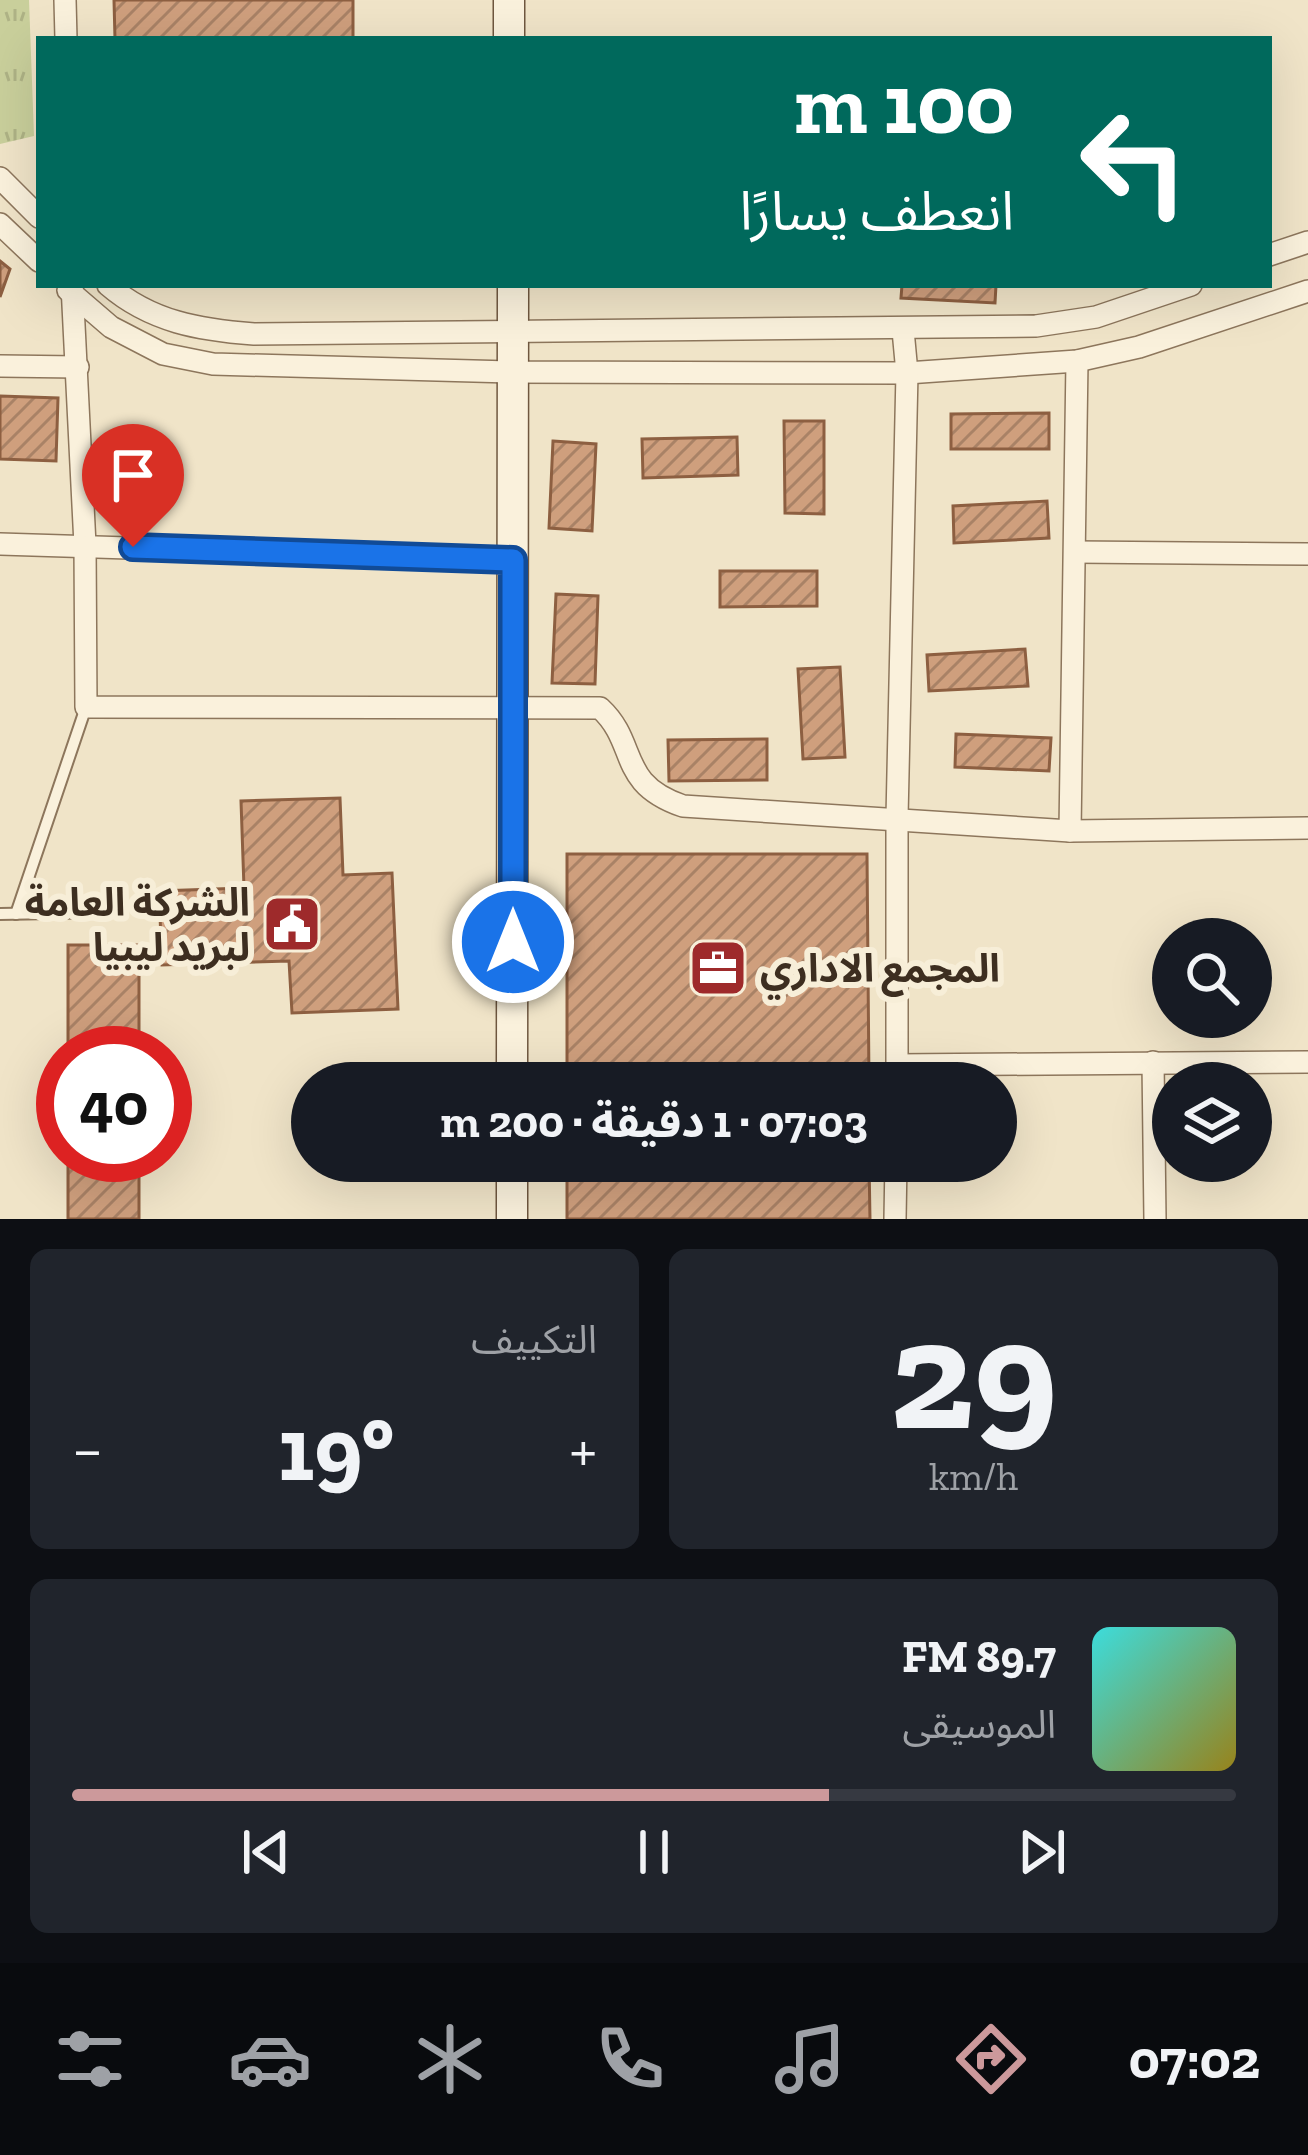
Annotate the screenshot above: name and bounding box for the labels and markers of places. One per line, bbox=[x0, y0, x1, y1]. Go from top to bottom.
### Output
pin bbox=[82, 424, 184, 547]
place label: الشركة العامة لبريد ليبيا bbox=[25, 879, 250, 971]
public building icon: الشركة العامة لبريد ليبيا bbox=[261, 893, 323, 955]
office icon: المجمع الاداري bbox=[687, 937, 749, 999]
place label: المجمع الاداري bbox=[760, 945, 1000, 1000]

